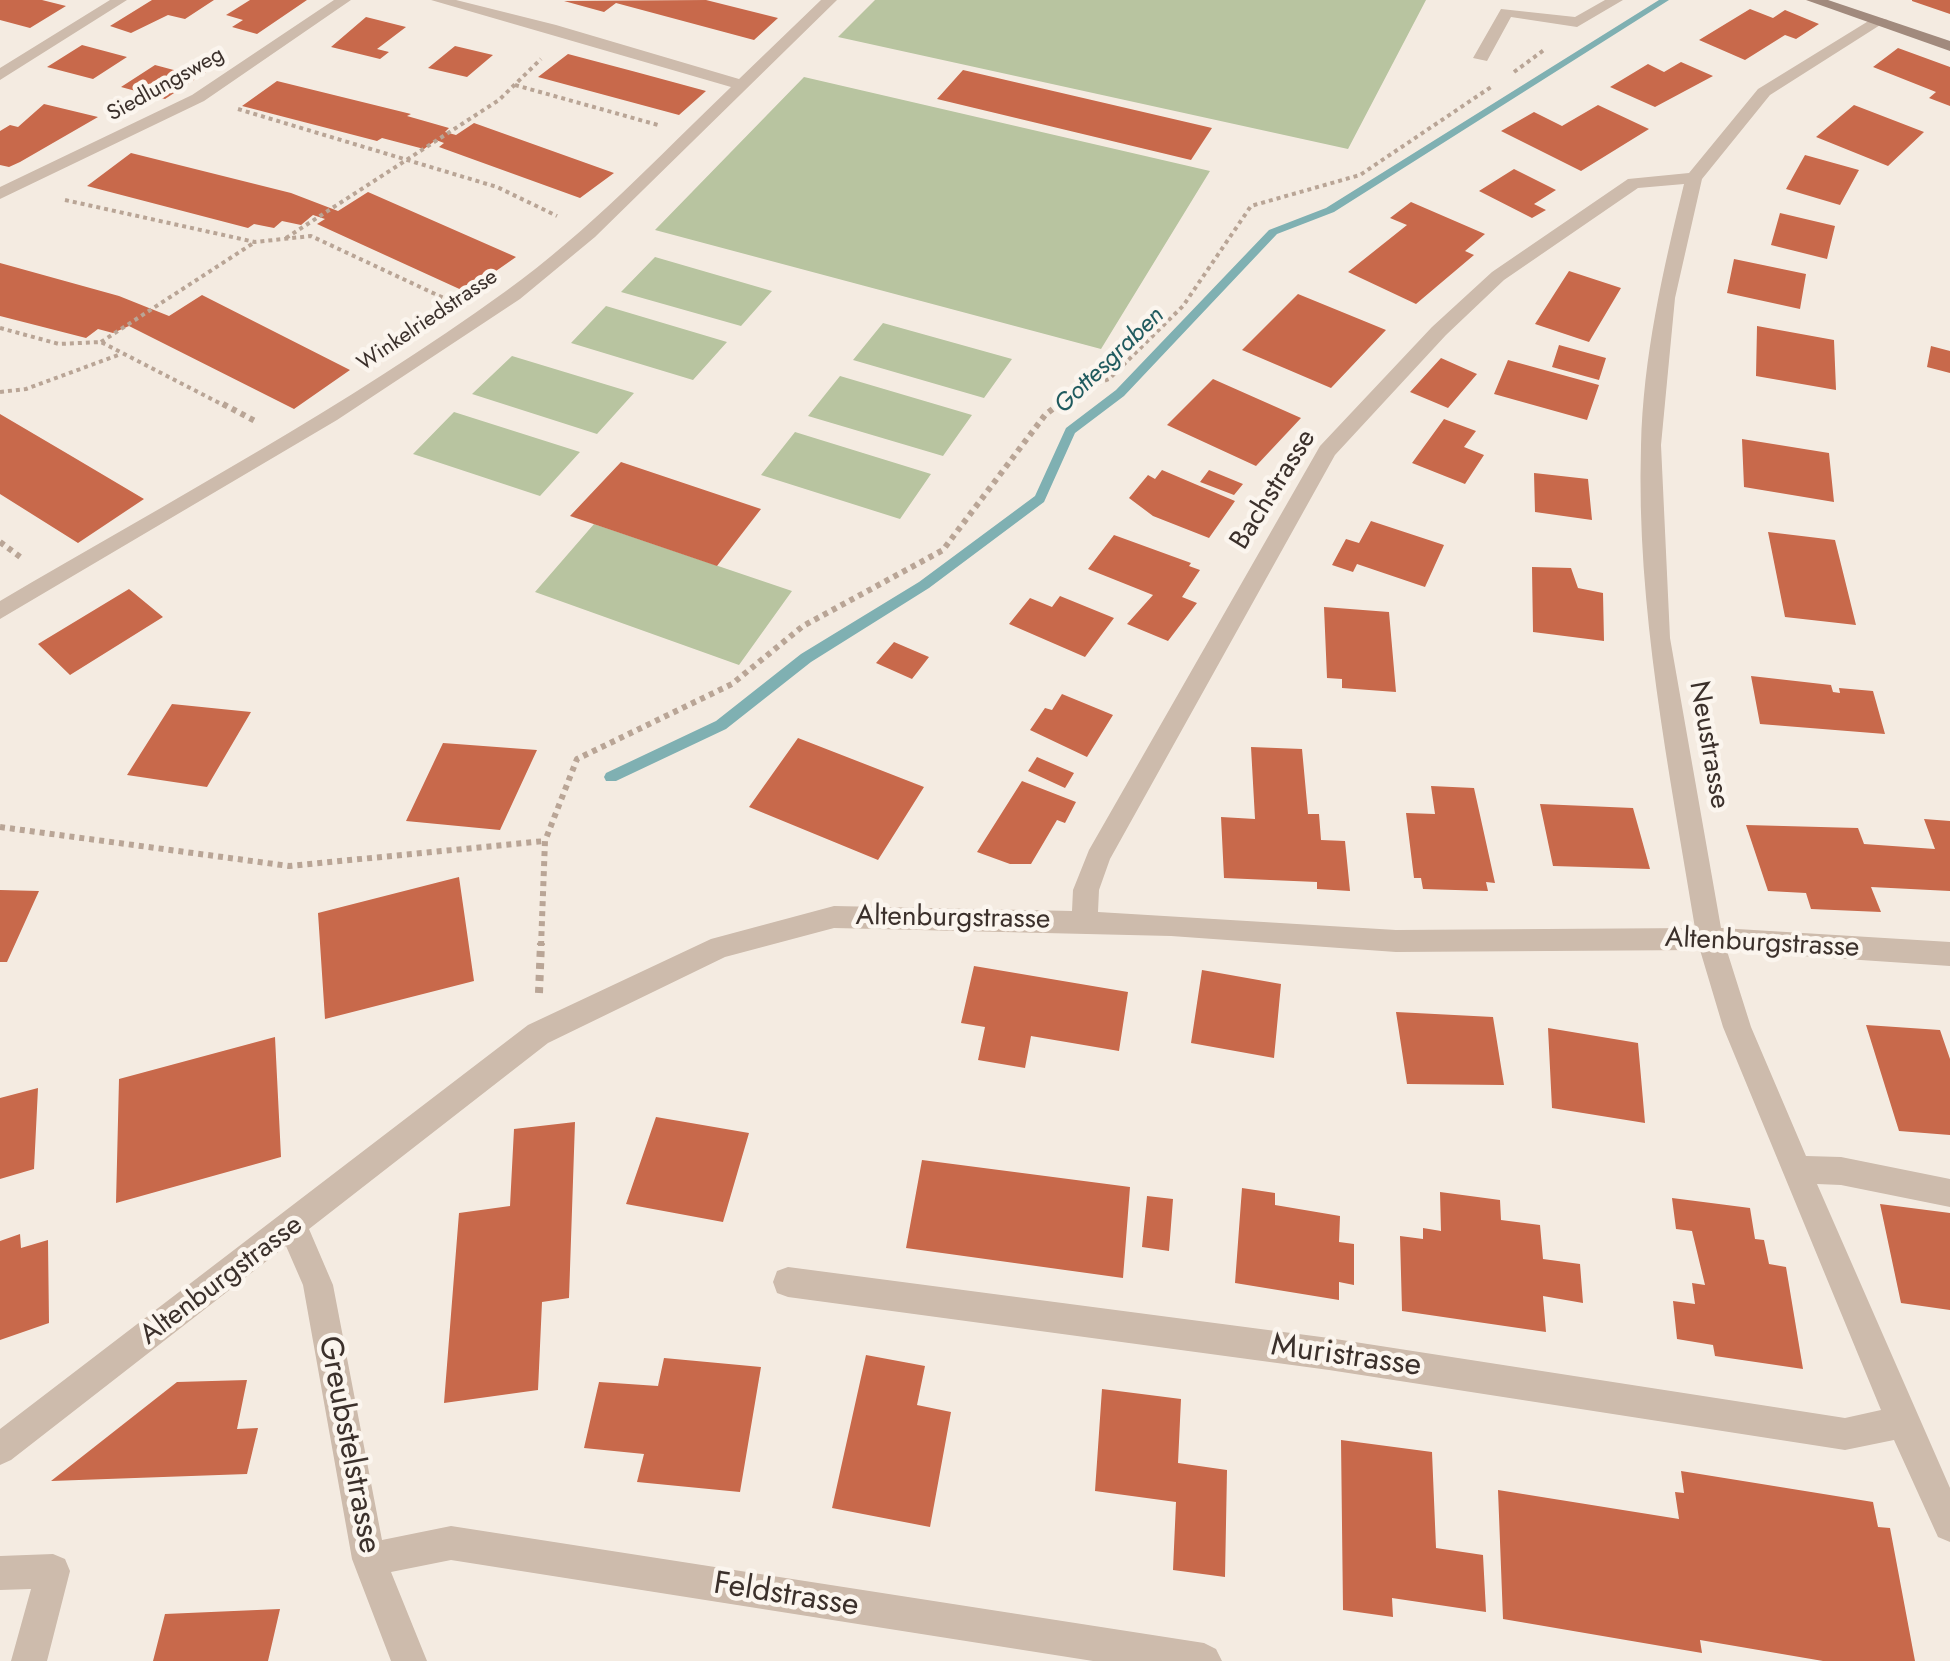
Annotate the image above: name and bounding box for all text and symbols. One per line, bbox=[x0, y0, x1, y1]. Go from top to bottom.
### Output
street label: Siedlungsweg bbox=[103, 42, 229, 128]
street label: Winkelriedstrasse bbox=[353, 264, 503, 378]
water label: Gottesgraben bbox=[1049, 301, 1171, 421]
street label: Bachstrasse bbox=[1224, 424, 1324, 556]
street label: Neustrasse bbox=[1680, 679, 1736, 811]
street label: Altenburgstrasse bbox=[855, 901, 1051, 937]
street label: Altenburgstrasse bbox=[1664, 922, 1860, 966]
street label: Altenburgstrasse bbox=[134, 1209, 310, 1353]
street label: Muristrasse bbox=[1268, 1327, 1424, 1387]
street label: Greubstelstrasse bbox=[308, 1333, 388, 1557]
street label: Feldstrasse bbox=[711, 1566, 861, 1626]

